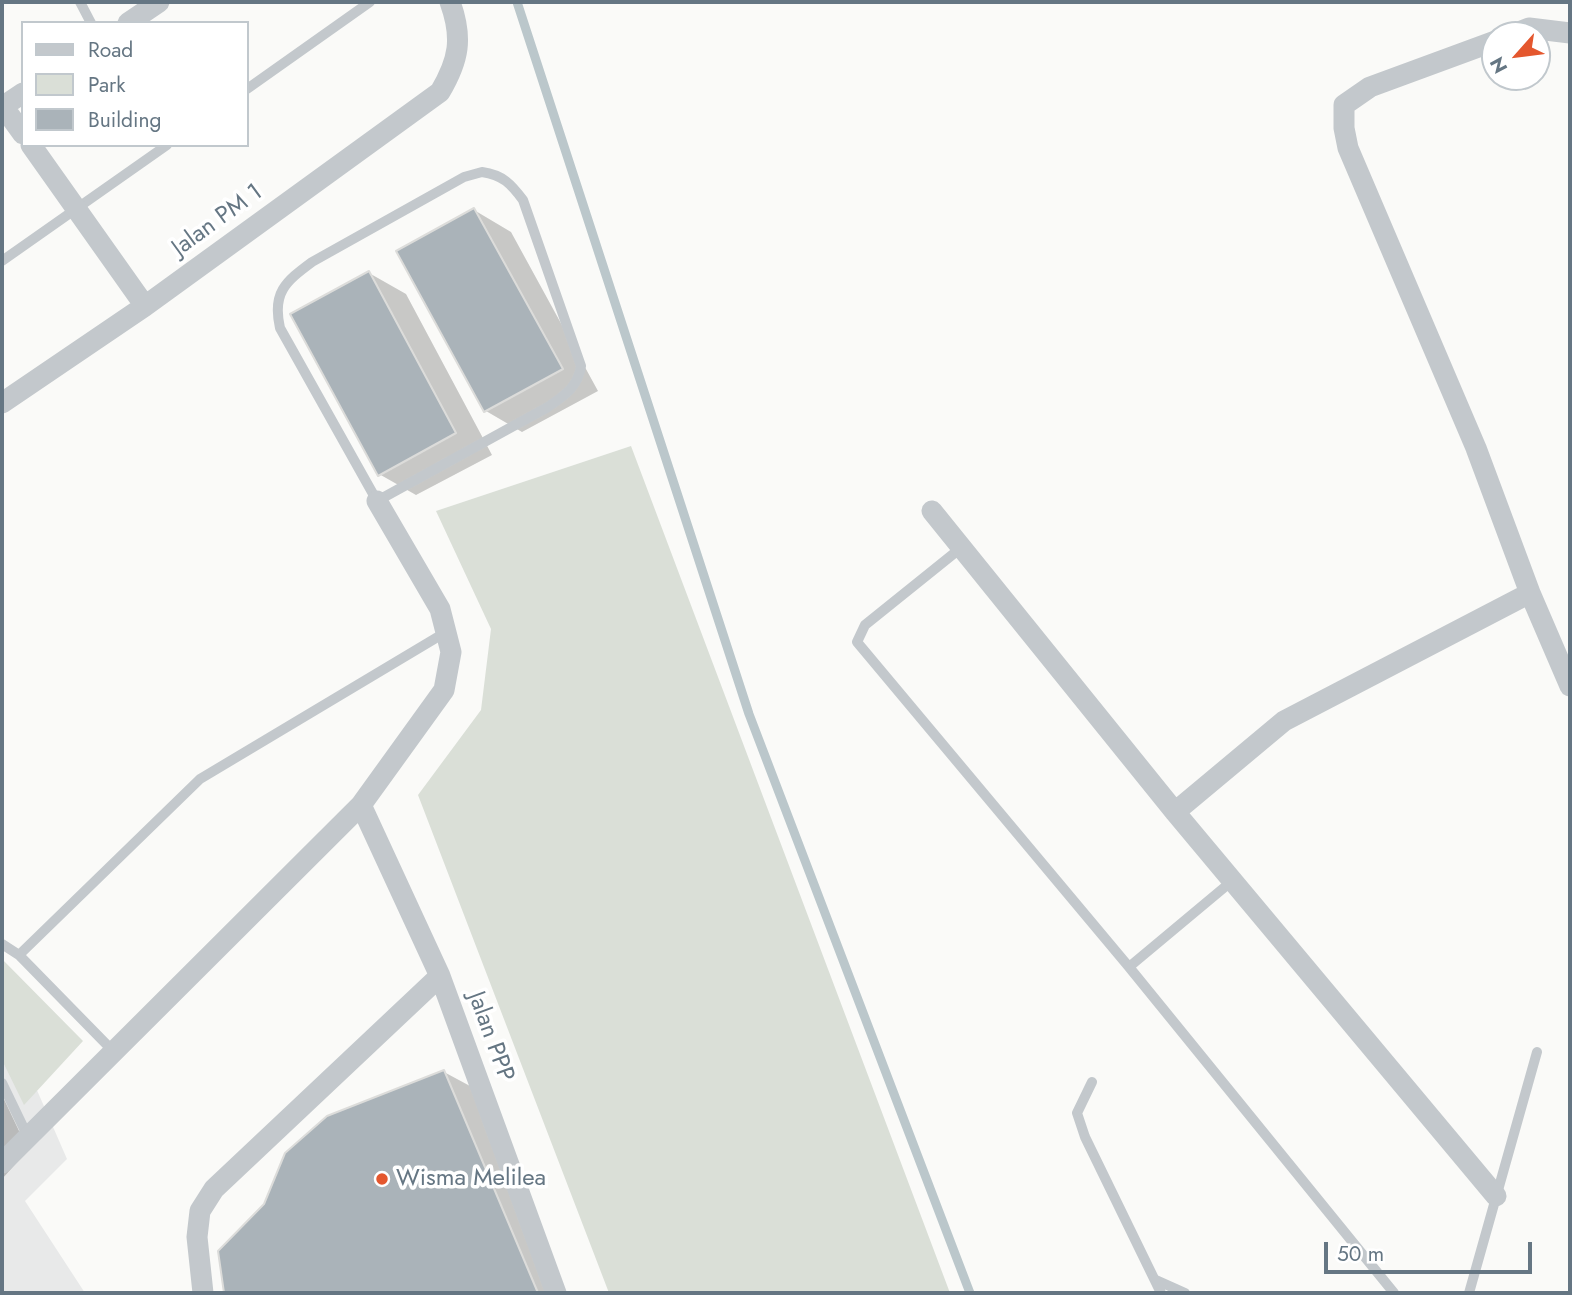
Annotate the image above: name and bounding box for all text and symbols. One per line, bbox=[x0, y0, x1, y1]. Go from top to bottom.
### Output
legend bbox=[21, 21, 248, 147]
north arrow bbox=[1481, 21, 1551, 91]
text: Road bbox=[88, 35, 133, 65]
text: N bbox=[1483, 52, 1514, 78]
text: Park bbox=[88, 70, 125, 100]
text: Building bbox=[88, 105, 161, 135]
street label: Jalan PM 1 bbox=[167, 179, 269, 263]
street label: Jalan PPP bbox=[460, 988, 520, 1086]
place label: Wisma Melilea bbox=[396, 1165, 546, 1193]
marker: Wisma Melilea bbox=[374, 1171, 390, 1187]
scale bar bbox=[1327, 1228, 1535, 1272]
text: 50 m bbox=[1337, 1239, 1384, 1269]

